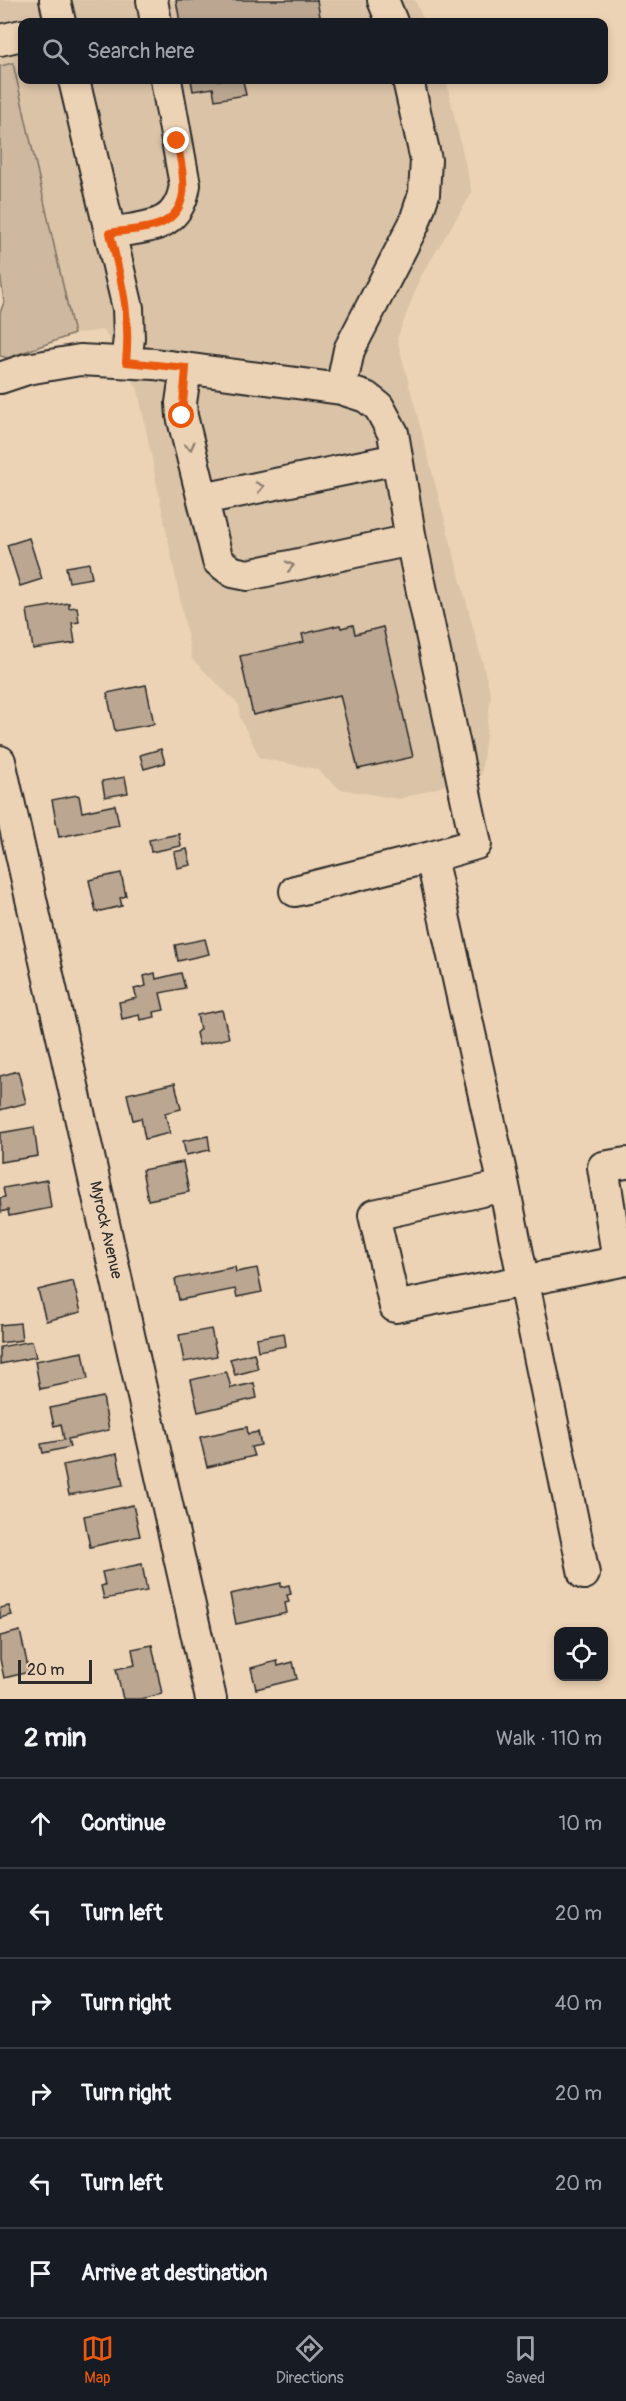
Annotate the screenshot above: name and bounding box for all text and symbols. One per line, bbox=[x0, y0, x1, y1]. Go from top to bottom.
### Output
search box bbox=[18, 18, 608, 84]
icon: search bbox=[39, 35, 72, 68]
text: Search here bbox=[87, 37, 194, 65]
route end bbox=[163, 127, 189, 153]
route start bbox=[168, 402, 194, 428]
one-way arrow bbox=[182, 441, 195, 451]
one-way arrow bbox=[255, 482, 265, 495]
one-way arrow bbox=[285, 560, 295, 573]
street label: Myrock Avenue bbox=[85, 1179, 127, 1281]
map controls bbox=[554, 1627, 608, 1681]
button: locate bbox=[554, 1627, 608, 1681]
scale bar bbox=[18, 1657, 92, 1684]
text: 20 m bbox=[27, 1660, 65, 1680]
text: 2 min bbox=[24, 1722, 86, 1754]
text: Walk · 110 m bbox=[496, 1726, 602, 1751]
icon: ahead bbox=[24, 1807, 57, 1840]
text: Continue bbox=[81, 1809, 165, 1837]
text: 10 m bbox=[558, 1811, 602, 1836]
icon: left bbox=[24, 1897, 57, 1930]
text: Turn left bbox=[81, 1899, 163, 1927]
text: 20 m bbox=[555, 1901, 602, 1926]
icon: right bbox=[24, 1987, 57, 2020]
text: Turn right bbox=[81, 1989, 171, 2017]
text: 40 m bbox=[555, 1991, 602, 2016]
icon: right bbox=[24, 2077, 57, 2110]
text: Turn right bbox=[81, 2079, 171, 2107]
text: 20 m bbox=[555, 2081, 602, 2106]
icon: left bbox=[24, 2167, 57, 2200]
text: Turn left bbox=[81, 2169, 163, 2197]
text: 20 m bbox=[555, 2171, 602, 2196]
icon: arrive bbox=[24, 2257, 57, 2290]
text: Arrive at destination bbox=[81, 2259, 267, 2287]
tab: Map bbox=[81, 2332, 114, 2388]
tab: Directions bbox=[276, 2332, 344, 2388]
tab: Saved bbox=[505, 2332, 545, 2388]

